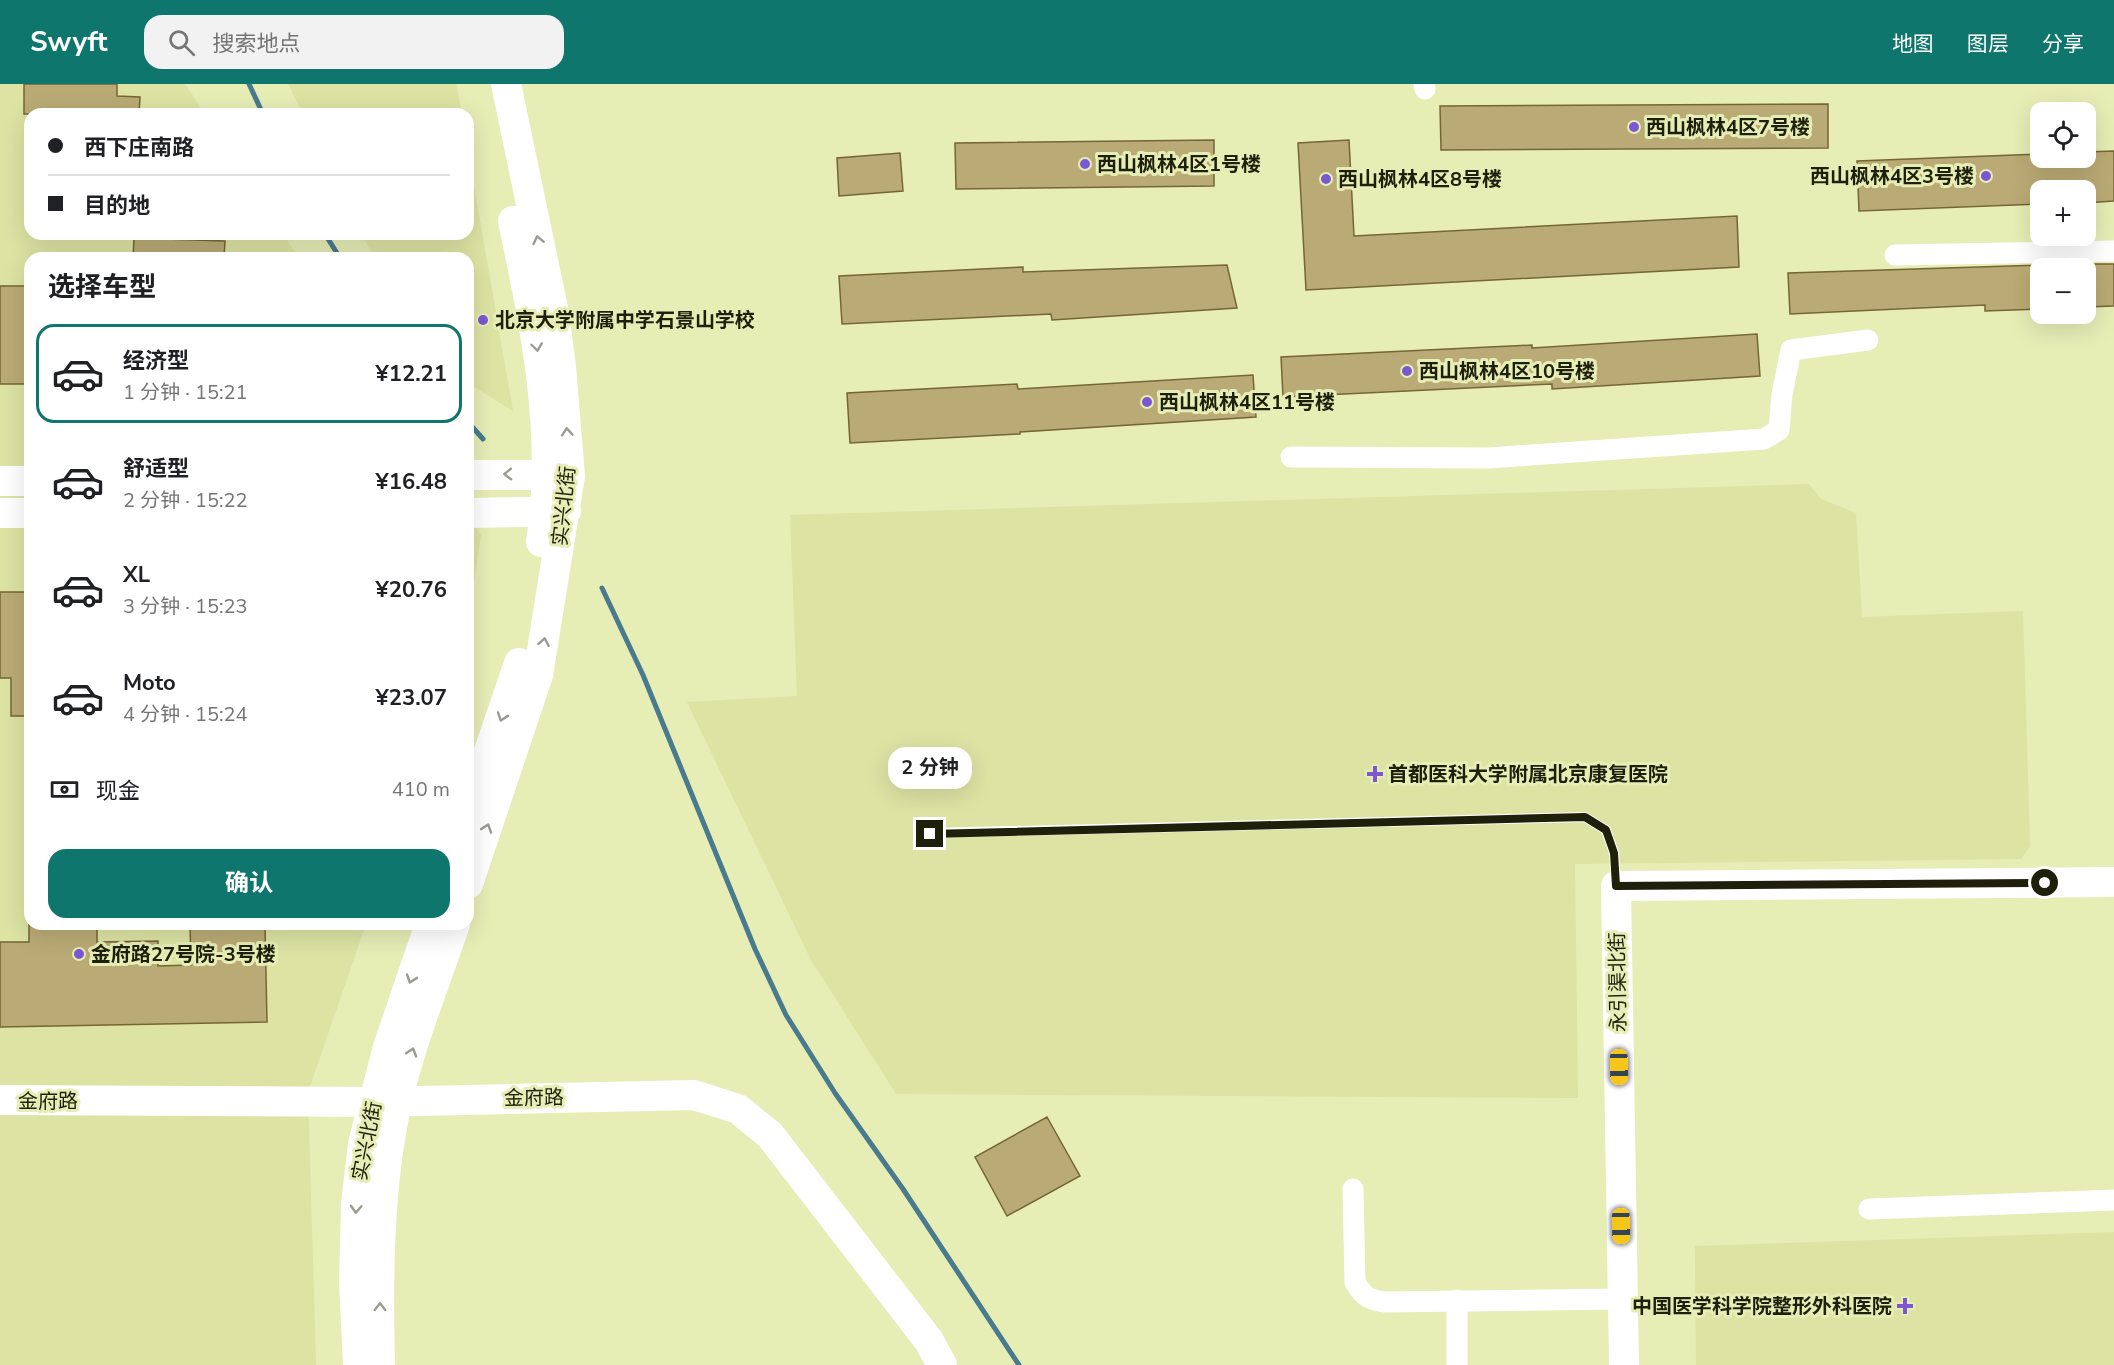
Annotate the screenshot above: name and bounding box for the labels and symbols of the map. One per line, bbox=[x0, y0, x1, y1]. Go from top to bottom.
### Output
place label: 西山枫林4区7号楼 bbox=[1646, 114, 1810, 141]
marker: 西山枫林4区7号楼 bbox=[1627, 120, 1641, 134]
place label: 西山枫林4区1号楼 bbox=[1097, 151, 1261, 178]
marker: 西山枫林4区1号楼 bbox=[1078, 157, 1092, 171]
place label: 西山枫林4区3号楼 bbox=[1810, 163, 1974, 190]
place label: 西山枫林4区8号楼 bbox=[1338, 166, 1502, 193]
marker: 西山枫林4区3号楼 bbox=[1979, 169, 1993, 183]
marker: 西山枫林4区8号楼 bbox=[1319, 172, 1333, 186]
one-way arrow bbox=[532, 235, 545, 245]
place label: 北京大学附属中学石景山学校 bbox=[495, 307, 755, 334]
marker: 北京大学附属中学石景山学校 bbox=[476, 313, 490, 327]
one-way arrow bbox=[530, 343, 543, 352]
place label: 西山枫林4区10号楼 bbox=[1419, 358, 1595, 385]
marker: 西山枫林4区10号楼 bbox=[1400, 364, 1414, 378]
place label: 西山枫林4区11号楼 bbox=[1159, 389, 1335, 416]
marker: 西山枫林4区11号楼 bbox=[1140, 395, 1154, 409]
one-way arrow bbox=[561, 428, 574, 437]
street label: 实兴北街 bbox=[546, 465, 582, 547]
one-way arrow bbox=[503, 468, 512, 480]
one-way arrow bbox=[537, 638, 550, 648]
one-way arrow bbox=[496, 711, 509, 722]
callout: 2 分钟 bbox=[888, 747, 972, 789]
place label: 首都医科大学附属北京康复医院 bbox=[1388, 761, 1668, 788]
marker: 首都医科大学附属北京康复医院 bbox=[1366, 765, 1384, 783]
route end bbox=[916, 820, 943, 847]
one-way arrow bbox=[479, 824, 492, 834]
route start bbox=[2031, 869, 2058, 896]
street label: 永引渠北街 bbox=[1604, 932, 1632, 1032]
place label: 金府路27号院-3号楼 bbox=[91, 941, 276, 968]
marker: 金府路27号院-3号楼 bbox=[72, 947, 86, 961]
one-way arrow bbox=[406, 974, 418, 984]
one-way arrow bbox=[405, 1047, 417, 1058]
car bbox=[1610, 1049, 1628, 1085]
street label: 金府路 bbox=[504, 1084, 564, 1112]
street label: 金府路 bbox=[18, 1088, 78, 1115]
street label: 实兴北街 bbox=[346, 1099, 388, 1183]
one-way arrow bbox=[350, 1205, 363, 1214]
car bbox=[1612, 1208, 1630, 1244]
place label: 中国医学科学院整形外科医院 bbox=[1632, 1293, 1892, 1320]
marker: 中国医学科学院整形外科医院 bbox=[1896, 1297, 1914, 1315]
one-way arrow bbox=[374, 1302, 386, 1311]

